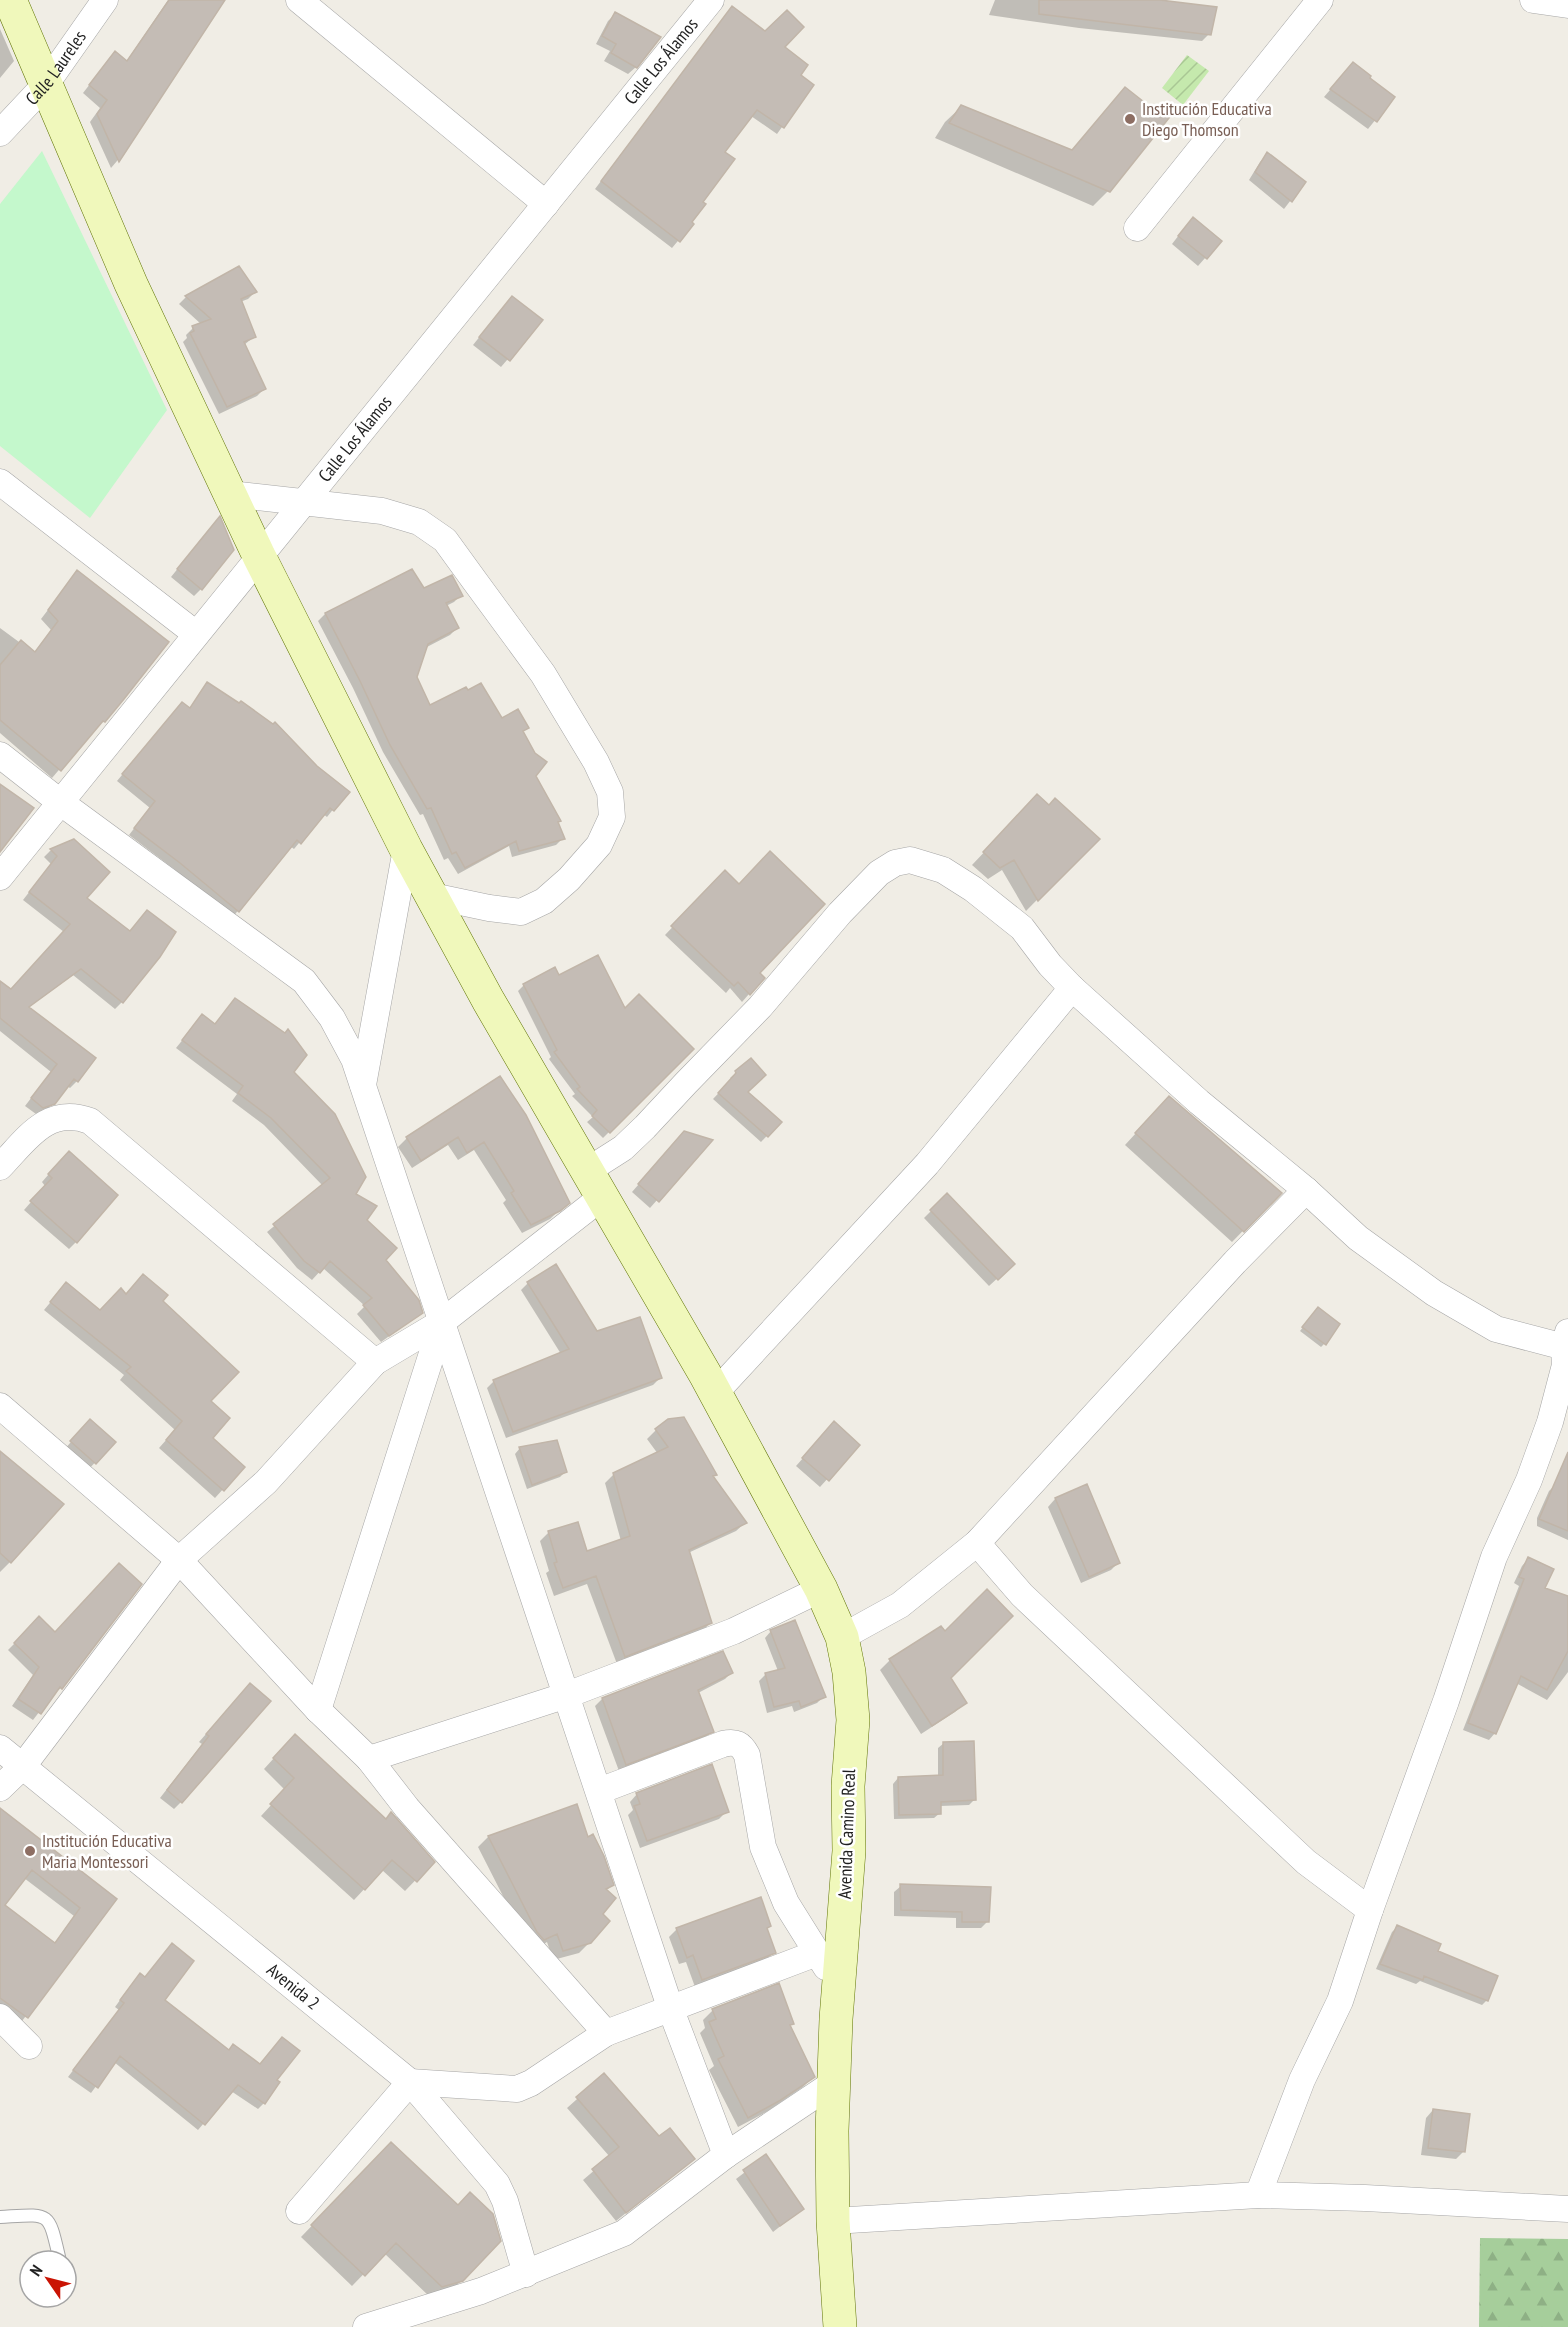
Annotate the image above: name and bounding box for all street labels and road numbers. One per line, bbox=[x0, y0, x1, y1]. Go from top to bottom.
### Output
street label: Calle Los Álamos bbox=[619, 13, 703, 109]
street label: Calle Laureles bbox=[20, 26, 91, 110]
street label: Calle Los Álamos bbox=[313, 391, 397, 486]
street label: Avenida Camino Real bbox=[833, 1768, 860, 1899]
street label: Avenida 2 bbox=[262, 1958, 324, 2015]

